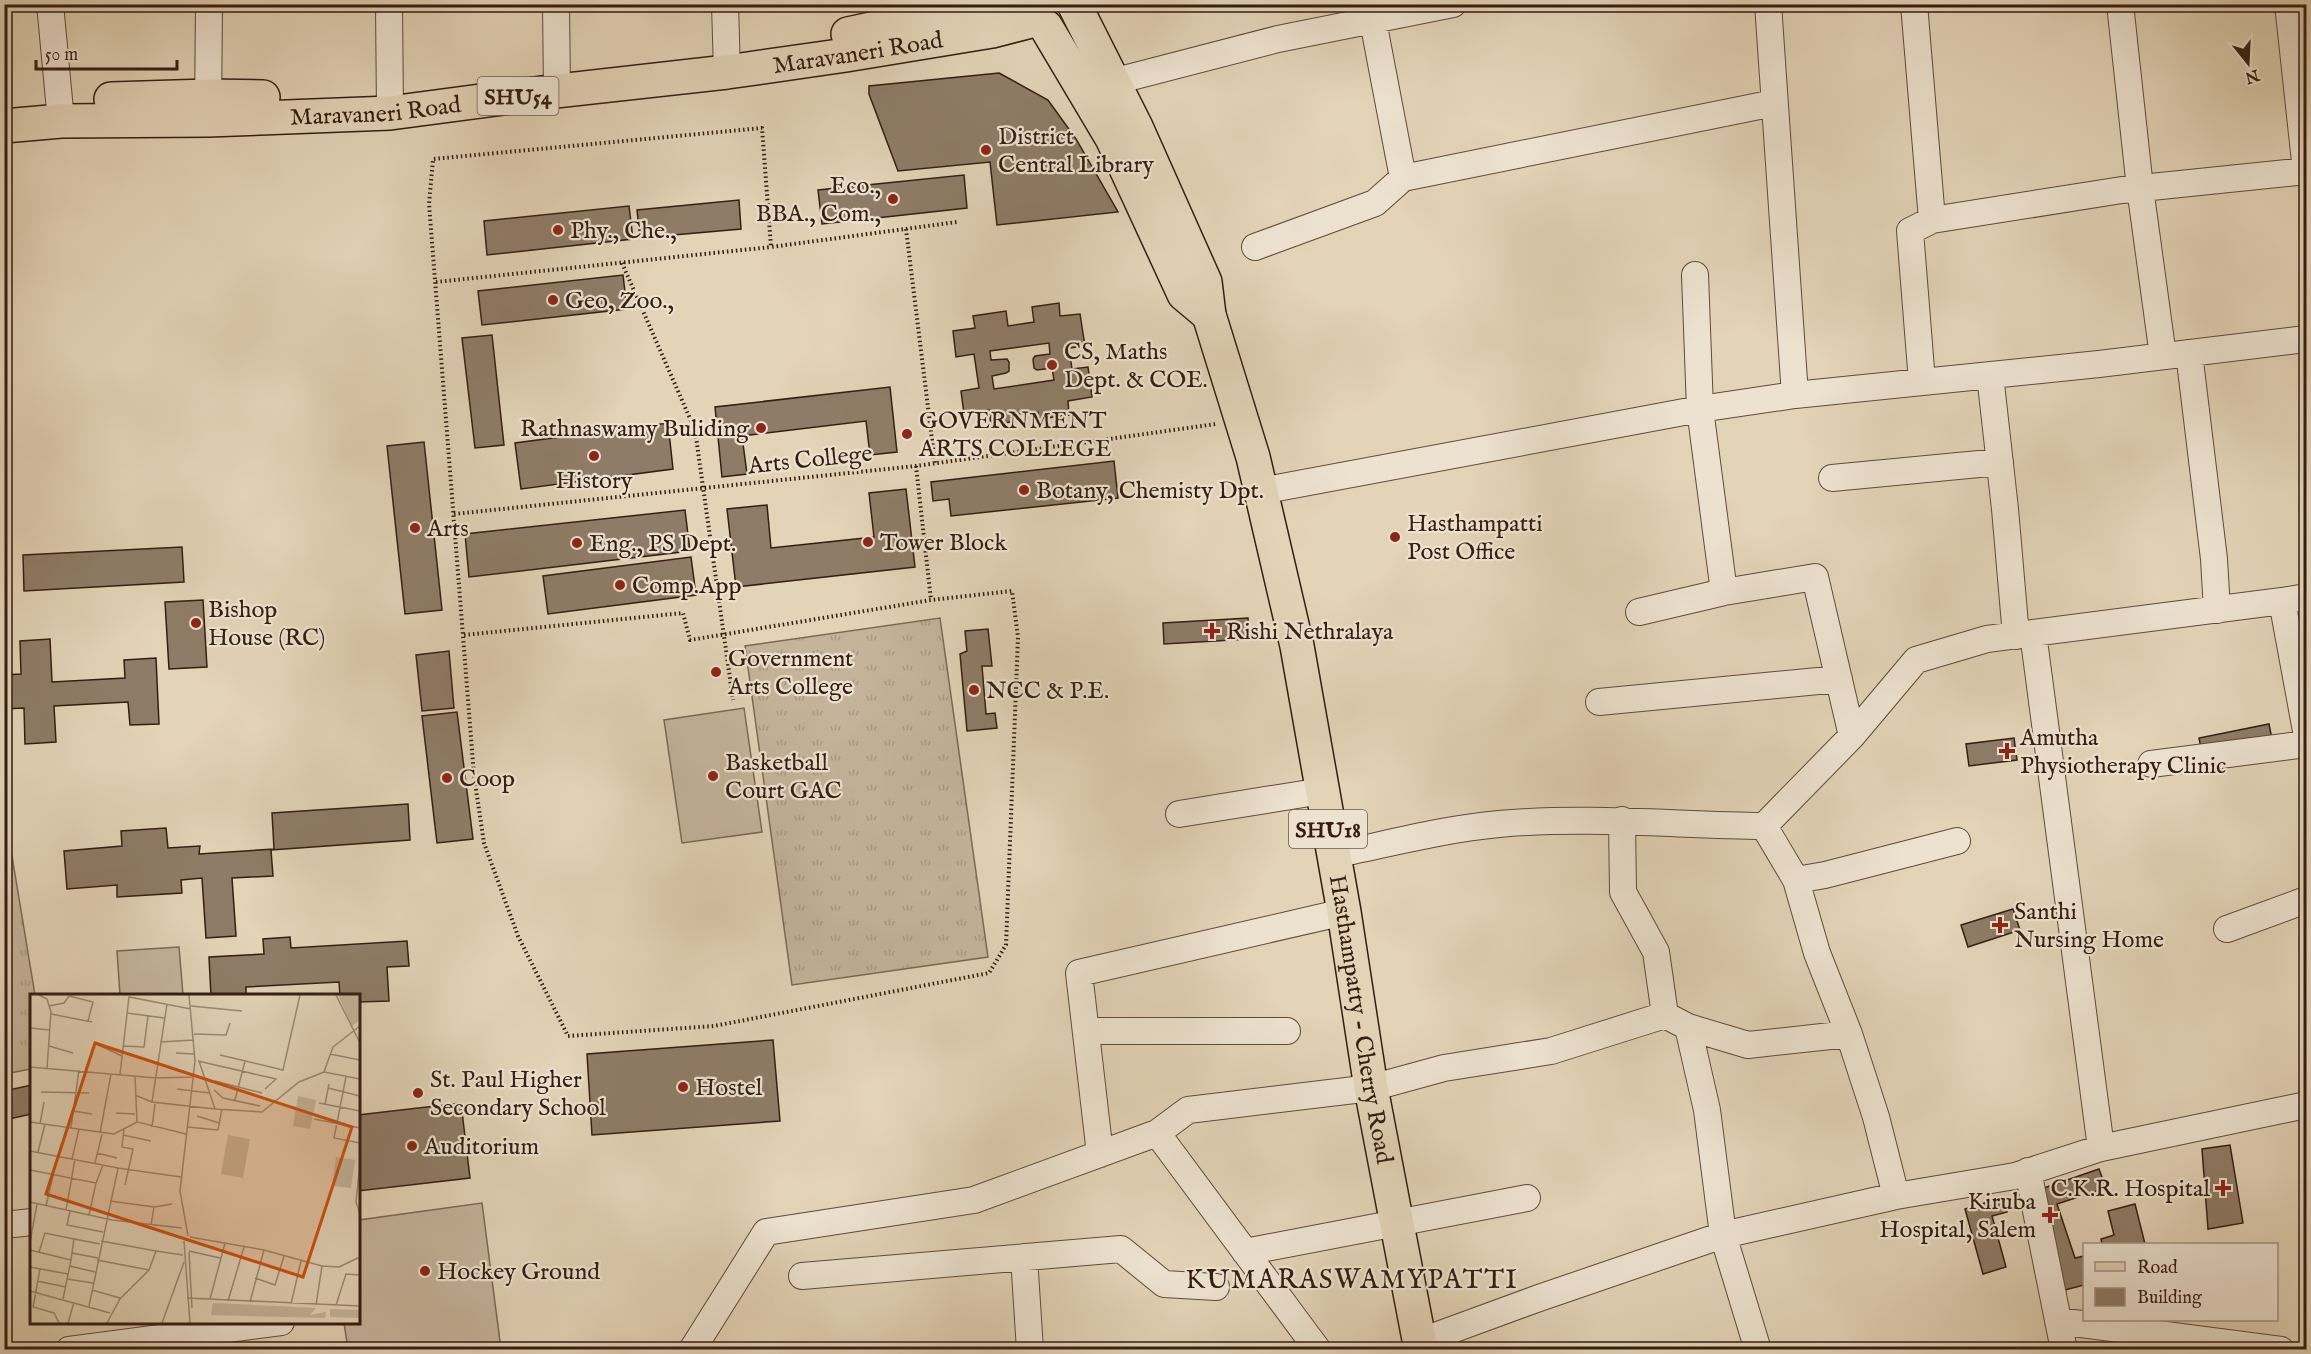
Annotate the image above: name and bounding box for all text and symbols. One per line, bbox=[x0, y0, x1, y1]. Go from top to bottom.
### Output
street label: Maravaneri Road bbox=[771, 25, 945, 82]
scale bar bbox=[36, 33, 177, 71]
north arrow bbox=[2218, 33, 2278, 93]
text: 50 m bbox=[45, 44, 78, 67]
text: N bbox=[2242, 63, 2263, 87]
road number: SHU54 bbox=[478, 77, 558, 115]
street label: Maravaneri Road bbox=[289, 90, 463, 134]
place label: District Central Library bbox=[998, 122, 1154, 181]
marker: District Central Library bbox=[979, 143, 993, 157]
place label: Eco., BBA., Com., bbox=[756, 171, 881, 230]
marker: Eco., BBA., Com., bbox=[886, 192, 900, 206]
place label: Phy., Che., bbox=[570, 216, 677, 247]
marker: Phy., Che., bbox=[551, 223, 565, 237]
place label: Geo, Zoo., bbox=[565, 286, 674, 317]
marker: Geo, Zoo., bbox=[546, 293, 560, 307]
place label: CS, Maths Dept. & COE. bbox=[1064, 337, 1208, 396]
marker: CS, Maths Dept. & COE. bbox=[1045, 358, 1059, 372]
place label: GOVERNMENT ARTS COLLEGE bbox=[918, 406, 1111, 465]
place label: Rathnaswamy Buliding bbox=[520, 414, 750, 445]
marker: Rathnaswamy Buliding bbox=[754, 421, 768, 435]
marker: GOVERNMENT ARTS COLLEGE bbox=[900, 427, 914, 441]
street label: Arts College bbox=[745, 439, 874, 483]
marker: History bbox=[587, 449, 601, 463]
place label: History bbox=[555, 466, 633, 497]
place label: Botany, Chemisty Dpt. bbox=[1036, 476, 1264, 507]
marker: Botany, Chemisty Dpt. bbox=[1017, 483, 1031, 497]
place label: Hasthampatti Post Office bbox=[1407, 509, 1543, 568]
place label: Arts bbox=[426, 514, 469, 545]
marker: Arts bbox=[408, 521, 422, 535]
place label: Tower Block bbox=[880, 528, 1007, 559]
place label: Eng., PS Dept. bbox=[589, 529, 736, 560]
marker: Hasthampatti Post Office bbox=[1388, 530, 1402, 544]
marker: Tower Block bbox=[861, 535, 875, 549]
marker: Eng., PS Dept. bbox=[570, 536, 584, 550]
place label: Comp.App bbox=[632, 571, 741, 602]
marker: Comp.App bbox=[613, 578, 627, 592]
place label: Bishop House (RC) bbox=[208, 595, 325, 654]
marker: Bishop House (RC) bbox=[189, 616, 203, 630]
place label: Rishi Nethralaya bbox=[1226, 617, 1394, 648]
marker: Rishi Nethralaya bbox=[1203, 622, 1221, 640]
place label: Government Arts College bbox=[727, 644, 853, 703]
marker: Government Arts College bbox=[709, 665, 723, 679]
place label: NCC & P.E. bbox=[986, 676, 1109, 707]
marker: NCC & P.E. bbox=[967, 683, 981, 697]
place label: Amutha Physiotherapy Clinic bbox=[2019, 723, 2226, 782]
marker: Amutha Physiotherapy Clinic bbox=[1998, 742, 2016, 760]
place label: Basketball Court GAC bbox=[725, 748, 842, 807]
place label: Coop bbox=[459, 764, 515, 795]
marker: Basketball Court GAC bbox=[706, 769, 720, 783]
marker: Coop bbox=[440, 771, 454, 785]
road number: SHU18 bbox=[1289, 810, 1367, 848]
street label: Hasthampatty - Cherry Road bbox=[1321, 872, 1399, 1167]
place label: Santhi Nursing Home bbox=[2014, 897, 2164, 956]
marker: Santhi Nursing Home bbox=[1991, 916, 2009, 934]
inset map bbox=[30, 994, 360, 1324]
place label: St. Paul Higher Secondary School bbox=[430, 1065, 606, 1124]
place label: Hostel bbox=[695, 1073, 763, 1104]
marker: Hostel bbox=[676, 1080, 690, 1094]
marker: St. Paul Higher Secondary School bbox=[411, 1086, 425, 1100]
place label: Auditorium bbox=[423, 1132, 539, 1163]
marker: Auditorium bbox=[405, 1139, 419, 1153]
place label: C.K.R. Hospital bbox=[2050, 1174, 2210, 1205]
marker: C.K.R. Hospital bbox=[2214, 1179, 2232, 1197]
place label: Kiruba Hospital, Salem bbox=[1879, 1187, 2037, 1246]
marker: Kiruba Hospital, Salem bbox=[2041, 1206, 2059, 1224]
legend bbox=[2083, 1243, 2278, 1321]
place label: Hockey Ground bbox=[437, 1257, 600, 1288]
text: Road bbox=[2137, 1257, 2178, 1280]
marker: Hockey Ground bbox=[418, 1264, 432, 1278]
district label: KUMARASWAMYPATTI bbox=[1186, 1264, 1518, 1298]
text: Building bbox=[2137, 1287, 2202, 1310]

